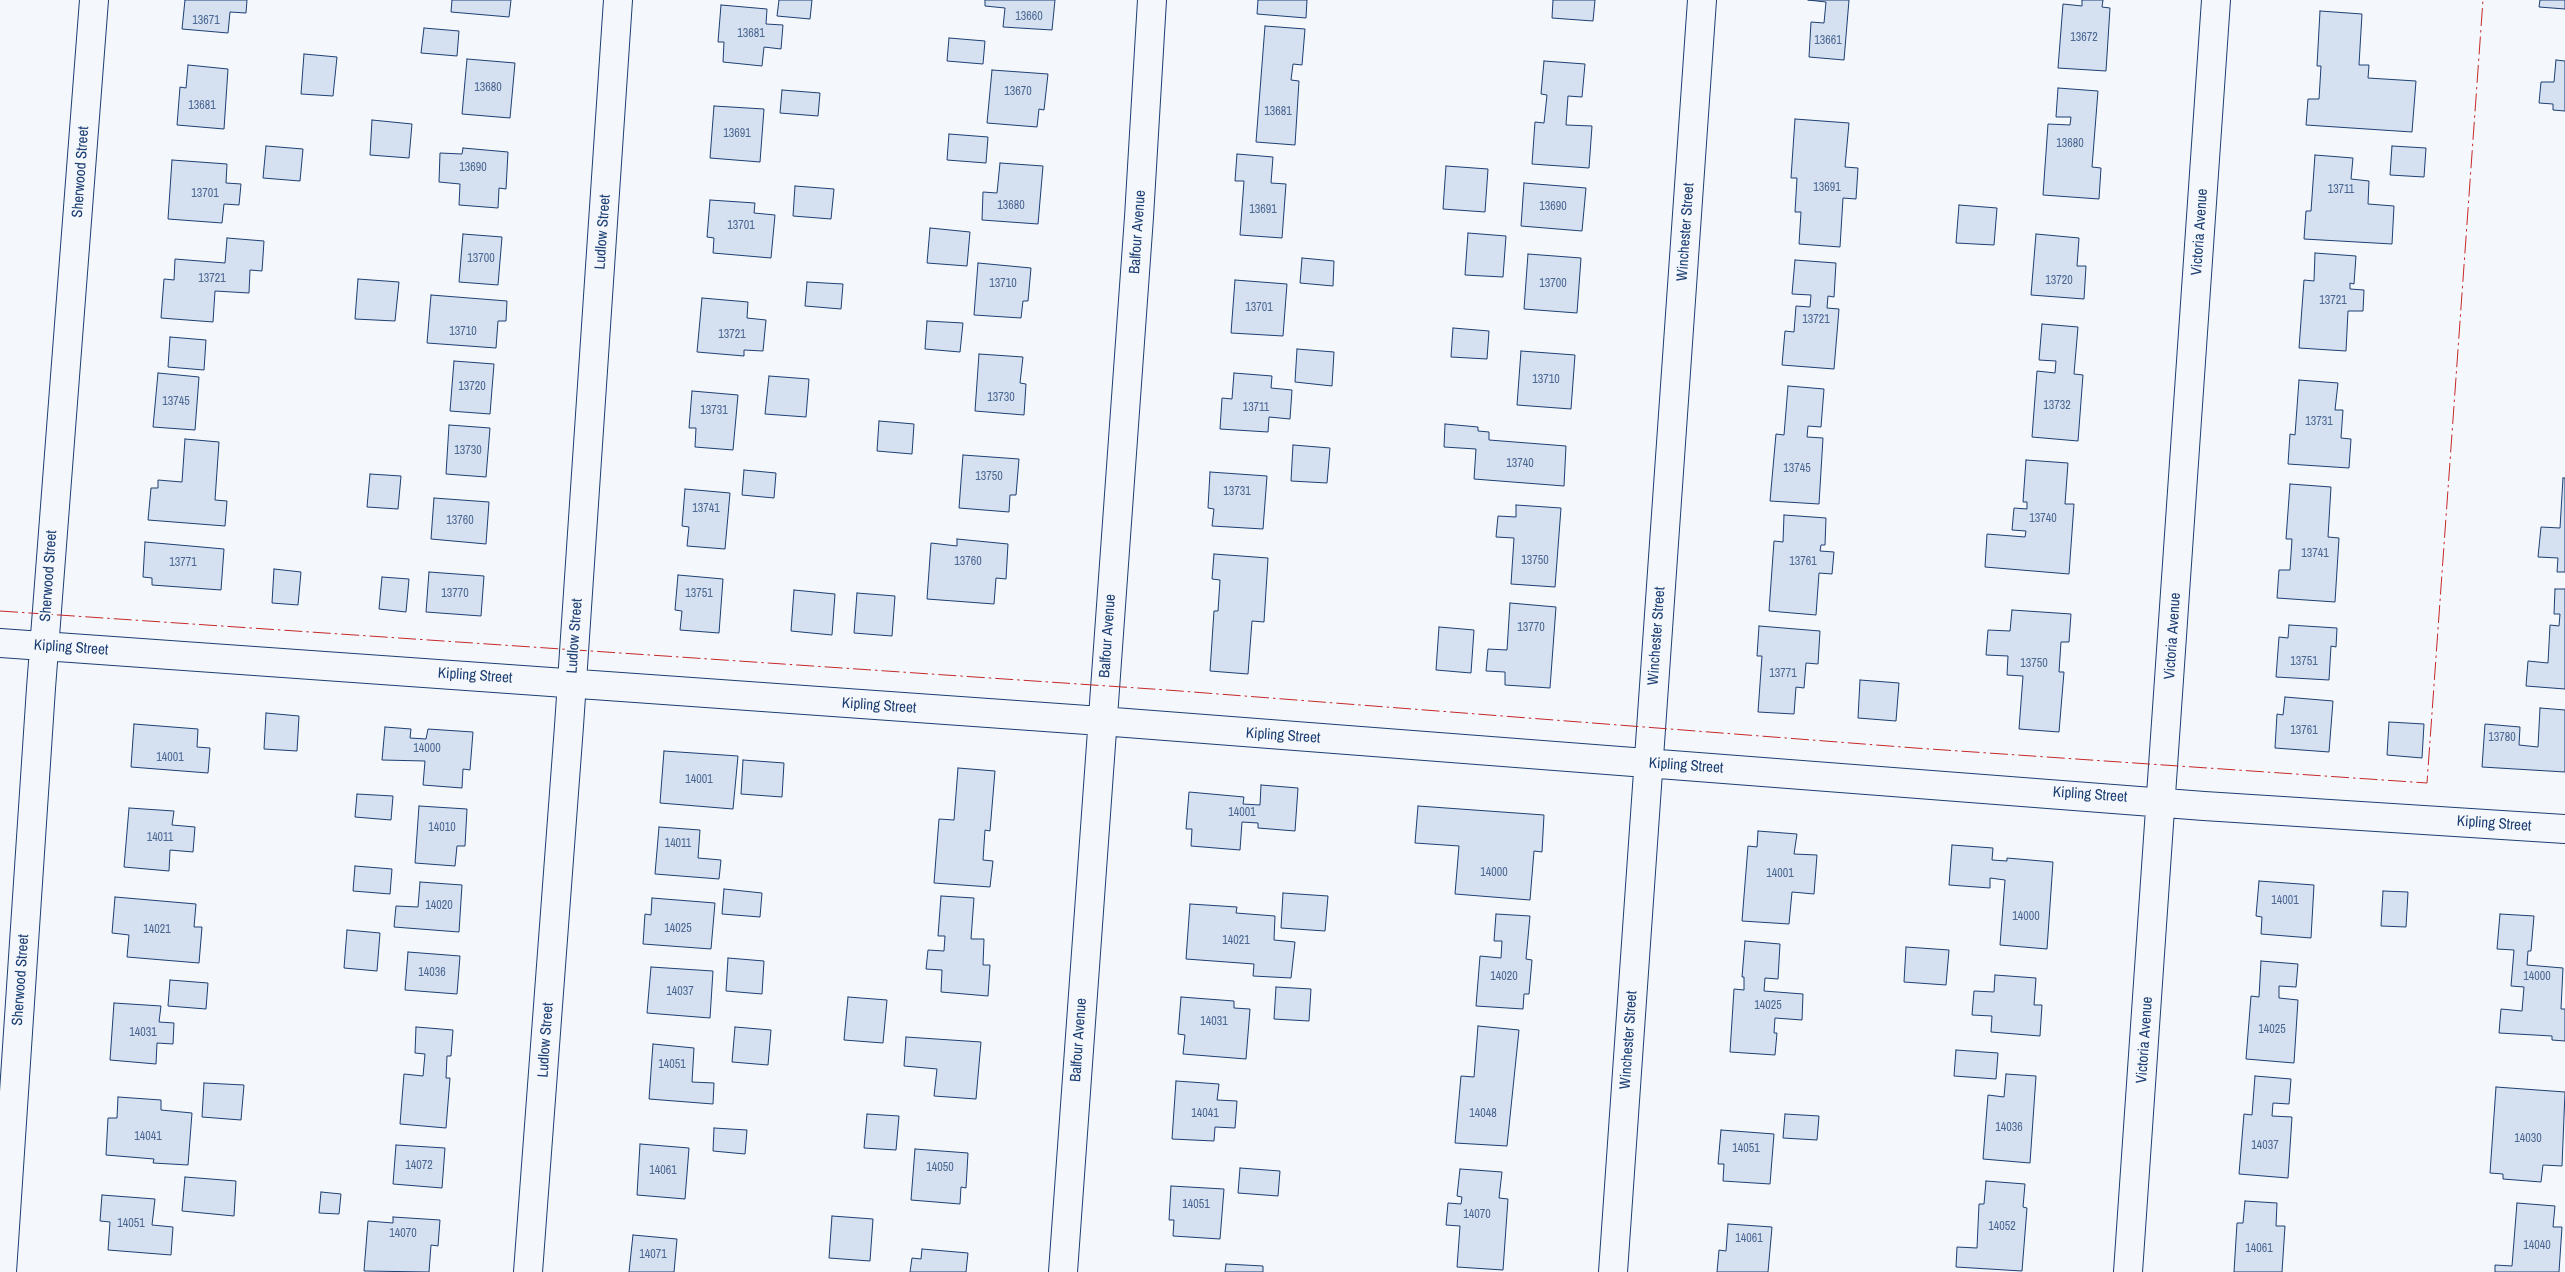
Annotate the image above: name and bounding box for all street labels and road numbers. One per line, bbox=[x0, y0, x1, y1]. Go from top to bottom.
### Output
street label: Sherwood Street bbox=[69, 126, 93, 218]
street label: Winchester Street bbox=[1674, 182, 1698, 282]
street label: Victoria Avenue bbox=[2188, 188, 2212, 276]
street label: Balfour Avenue bbox=[1126, 190, 1150, 274]
street label: Ludlow Street bbox=[591, 194, 615, 270]
street label: Sherwood Street bbox=[37, 530, 61, 622]
street label: Winchester Street bbox=[1645, 586, 1669, 686]
street label: Victoria Avenue bbox=[2161, 592, 2185, 680]
street label: Balfour Avenue bbox=[1096, 594, 1120, 678]
street label: Ludlow Street bbox=[563, 598, 587, 674]
street label: Kipling Street bbox=[33, 636, 109, 660]
street label: Kipling Street bbox=[437, 664, 513, 688]
street label: Kipling Street bbox=[841, 694, 917, 718]
street label: Kipling Street bbox=[1245, 724, 1321, 748]
street label: Kipling Street bbox=[1648, 754, 1724, 778]
street label: Kipling Street bbox=[2052, 783, 2128, 807]
street label: Kipling Street bbox=[2456, 812, 2532, 836]
street label: Sherwood Street bbox=[9, 934, 33, 1026]
street label: Winchester Street bbox=[1617, 990, 1641, 1090]
street label: Victoria Avenue bbox=[2133, 996, 2157, 1084]
street label: Balfour Avenue bbox=[1067, 998, 1091, 1082]
street label: Ludlow Street bbox=[534, 1002, 558, 1078]

